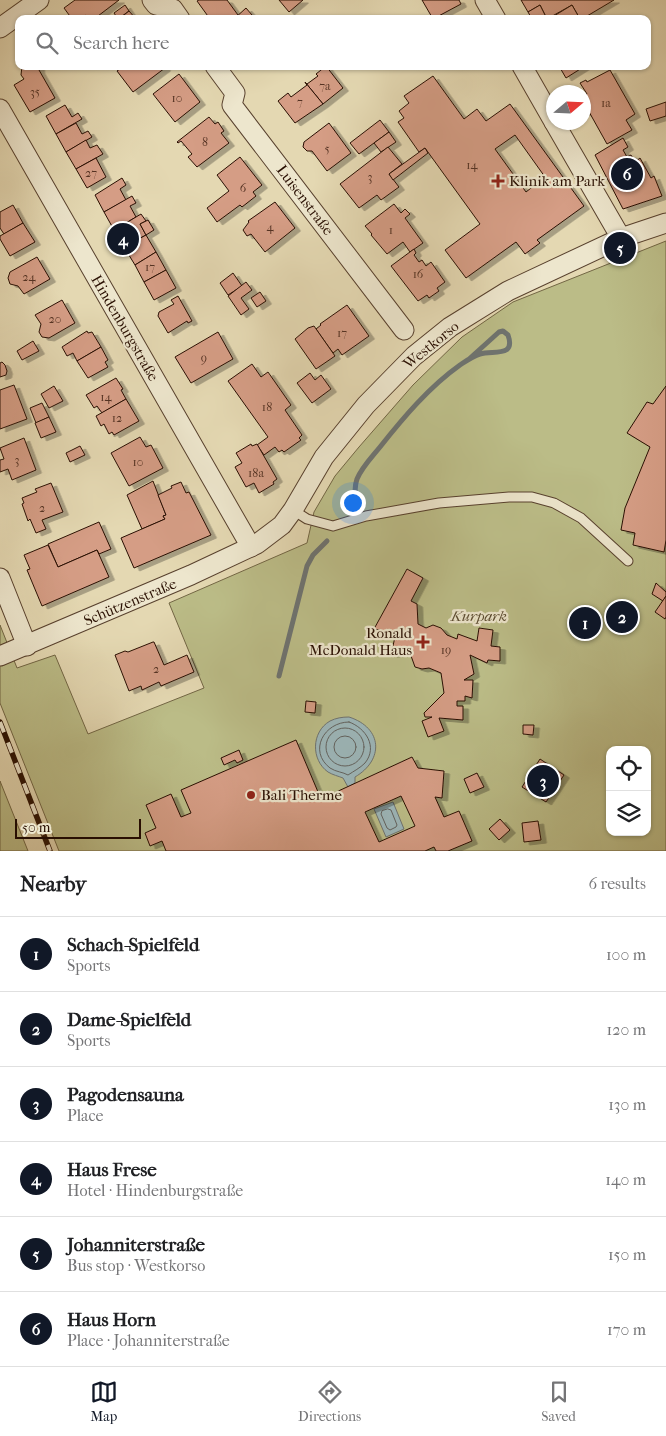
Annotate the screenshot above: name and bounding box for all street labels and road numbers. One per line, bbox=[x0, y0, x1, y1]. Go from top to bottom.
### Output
street label: Luisenstraße bbox=[273, 161, 338, 239]
street label: Hindenburgstraße bbox=[87, 272, 163, 385]
street label: Westkorso bbox=[399, 317, 463, 374]
street label: Schützenstraße bbox=[81, 574, 180, 630]

